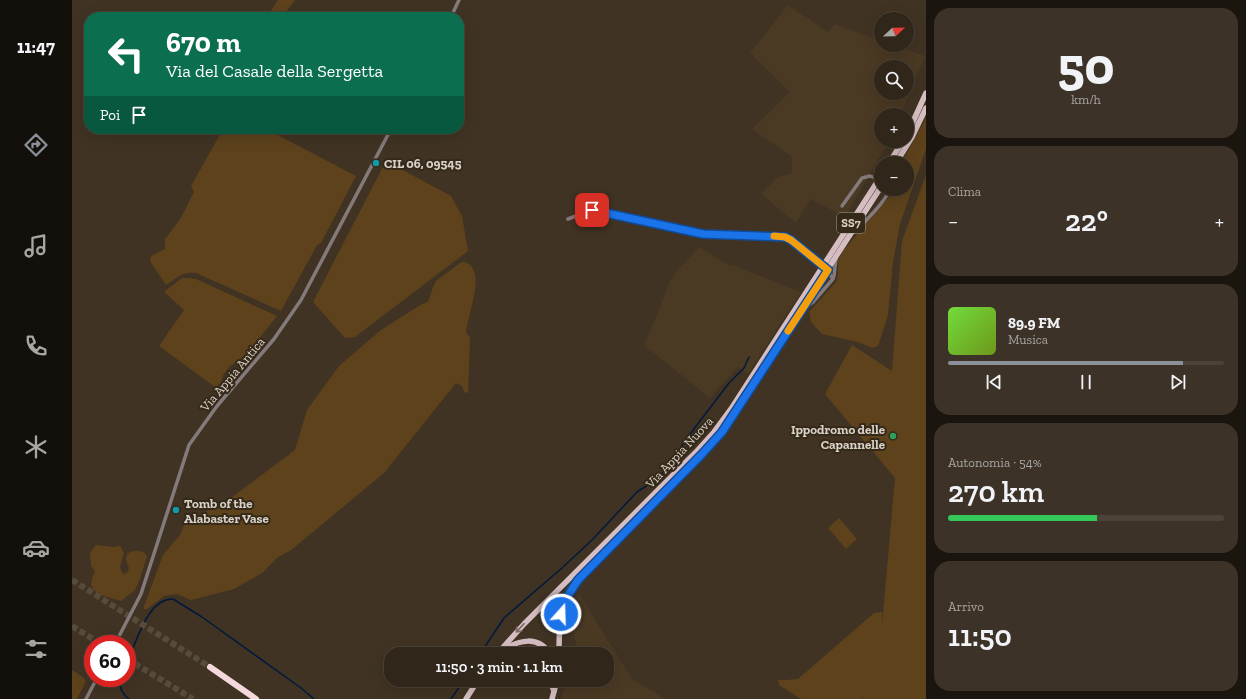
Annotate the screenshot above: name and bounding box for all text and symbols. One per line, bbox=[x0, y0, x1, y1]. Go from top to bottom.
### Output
north arrow bbox=[874, 12, 914, 52]
map controls bbox=[874, 12, 914, 196]
text: 670 m bbox=[166, 26, 241, 59]
icon: left bbox=[100, 28, 152, 80]
text: 50 bbox=[1057, 35, 1115, 97]
text: 11:47 bbox=[17, 36, 55, 58]
text: Via del Casale della Sergetta bbox=[166, 60, 383, 82]
button: search bbox=[874, 60, 914, 100]
text: km/h bbox=[1071, 92, 1101, 107]
icon: arrive bbox=[128, 104, 150, 126]
text: Poi bbox=[100, 106, 120, 124]
button: + bbox=[874, 108, 914, 148]
icon: directions bbox=[22, 131, 50, 159]
place label: CIL 06, 09545 bbox=[384, 156, 462, 171]
button: − bbox=[874, 156, 914, 196]
marker: CIL 06, 09545 bbox=[371, 158, 381, 168]
text: Clima bbox=[948, 184, 981, 199]
pin bbox=[575, 193, 609, 227]
icon: arrive bbox=[581, 199, 603, 221]
text: 22° bbox=[1065, 203, 1108, 239]
text: − bbox=[948, 208, 958, 235]
text: + bbox=[1215, 208, 1224, 235]
road number: SS7 bbox=[837, 213, 865, 233]
icon: music bbox=[22, 232, 50, 260]
text: 89.9 FM bbox=[1008, 314, 1060, 332]
icon: phone bbox=[22, 332, 50, 360]
text: Musica bbox=[1008, 332, 1048, 347]
street label: Via Appia Antica bbox=[196, 334, 268, 415]
icon: previous bbox=[983, 371, 1005, 393]
icon: pause bbox=[1075, 371, 1097, 393]
icon: next bbox=[1167, 371, 1189, 393]
street label: Via Appia Nuova bbox=[642, 413, 717, 492]
place label: Ippodromo delle Capannelle bbox=[791, 422, 886, 452]
marker: Ippodromo delle Capannelle bbox=[888, 431, 898, 441]
icon: climate bbox=[22, 433, 50, 461]
text: Autonomia · 54% bbox=[948, 455, 1042, 470]
text: 270 km bbox=[948, 474, 1044, 510]
place label: Tomb of the Alabaster Vase bbox=[184, 496, 269, 526]
marker: Tomb of the Alabaster Vase bbox=[171, 505, 181, 515]
icon: car bbox=[22, 534, 50, 562]
position arrow bbox=[540, 593, 582, 635]
text: Arrivo bbox=[948, 599, 984, 614]
text: 11:50 bbox=[948, 618, 1012, 654]
one-way arrow bbox=[515, 623, 525, 633]
icon: filters bbox=[22, 635, 50, 663]
speed limit sign: 60 bbox=[84, 635, 136, 687]
text: 11:50 · 3 min · 1.1 km bbox=[435, 658, 563, 676]

